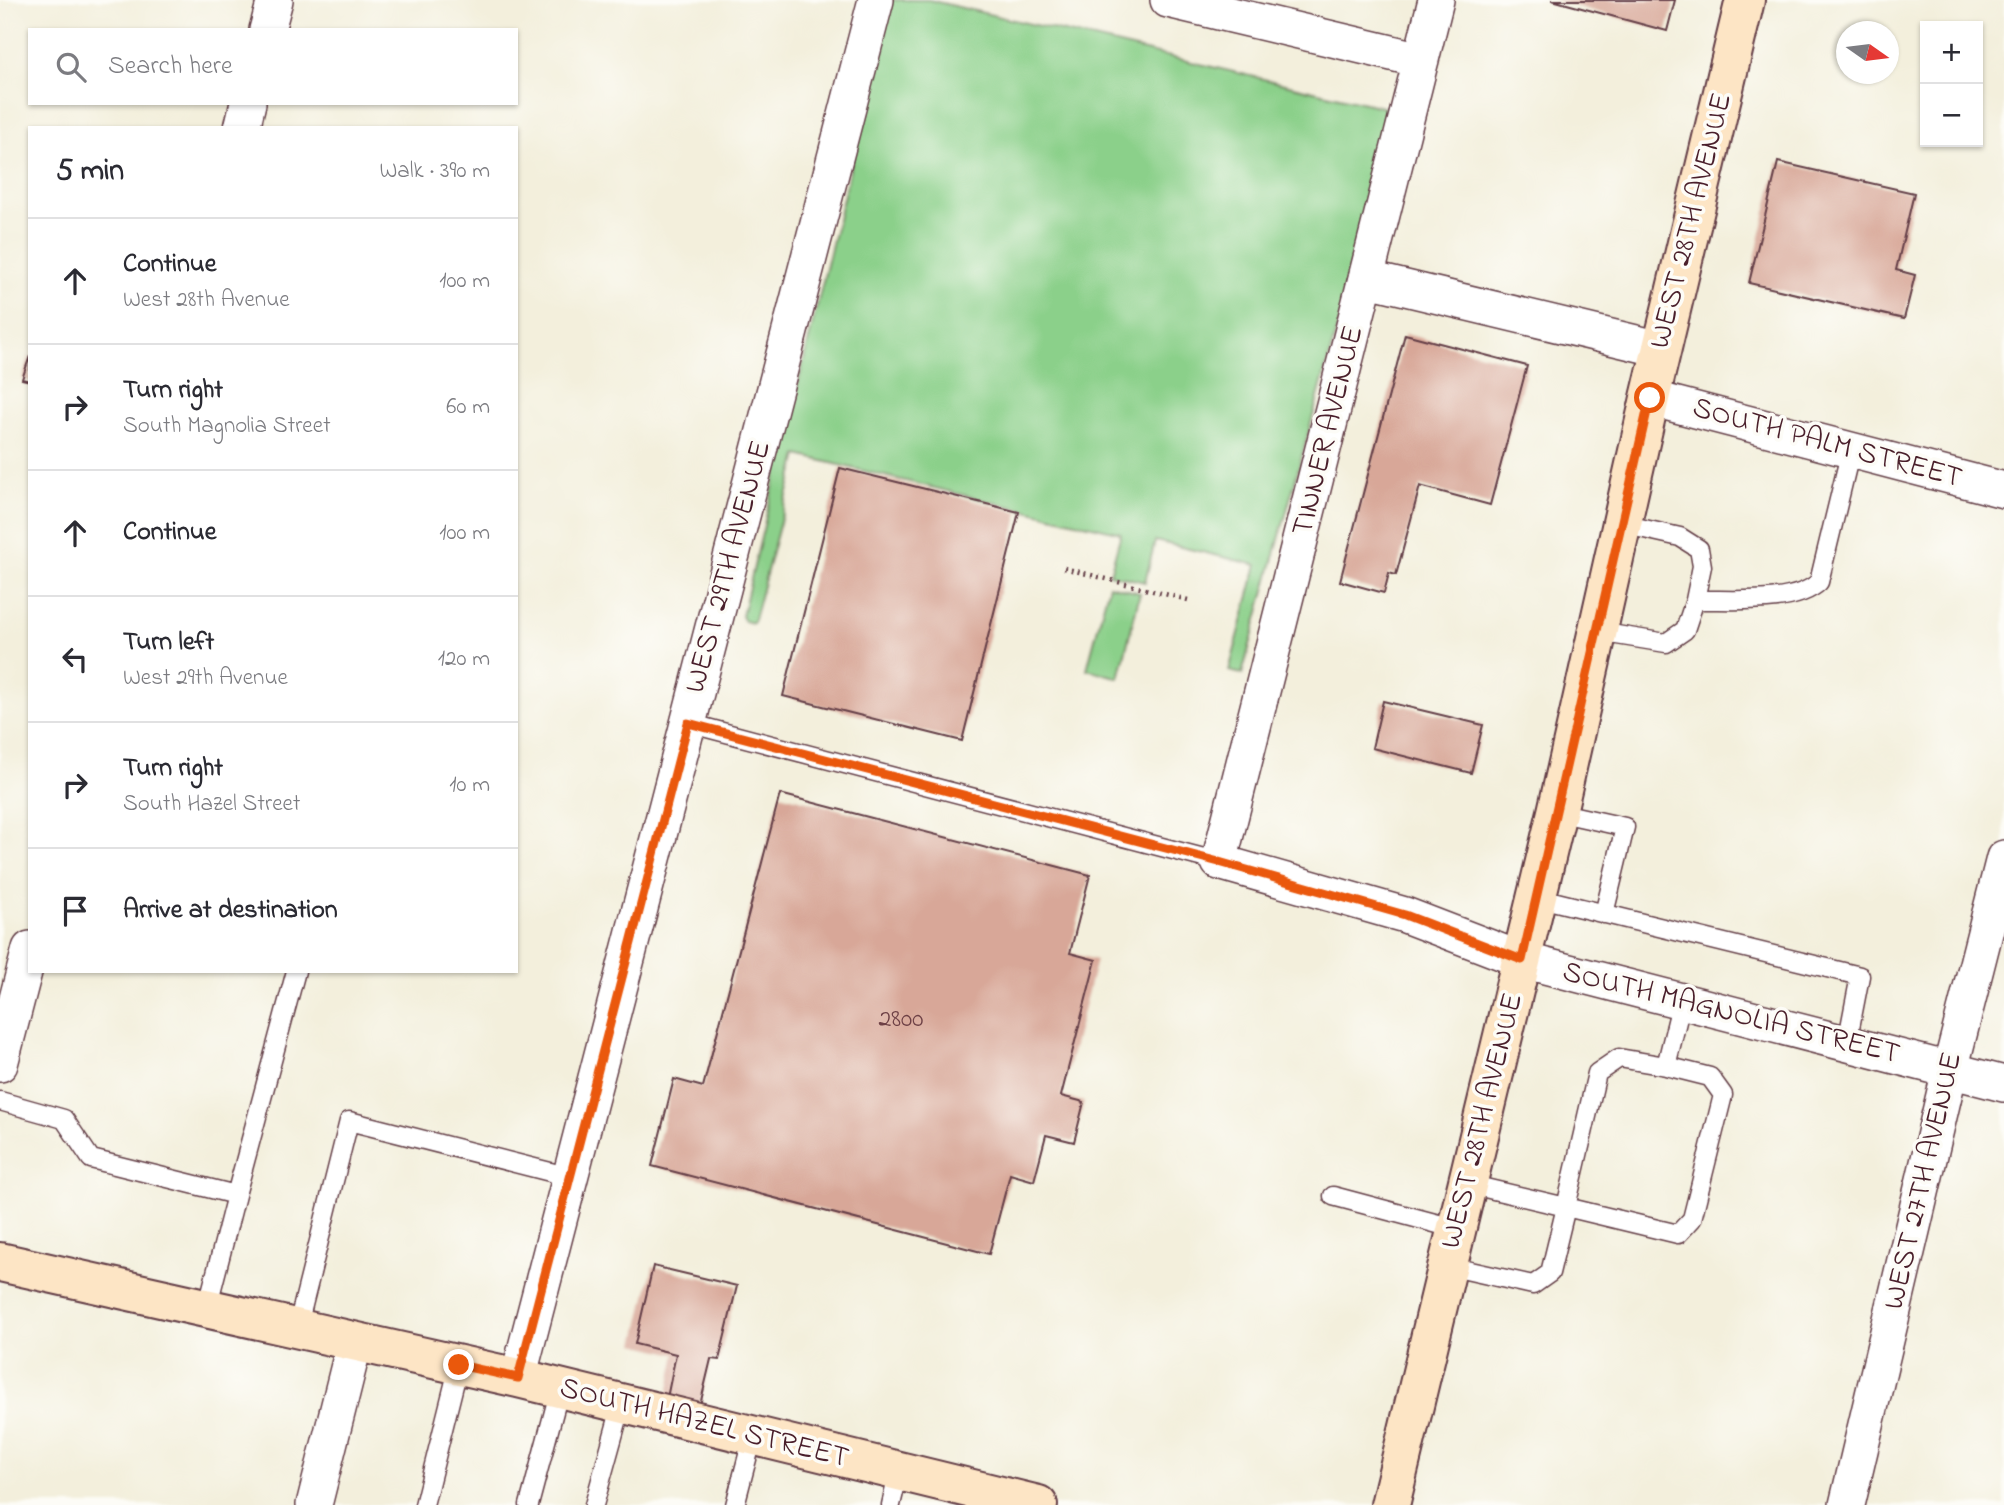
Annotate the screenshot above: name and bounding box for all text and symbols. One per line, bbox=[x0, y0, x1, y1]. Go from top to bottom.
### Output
north arrow bbox=[1836, 21, 1899, 84]
map controls bbox=[1920, 21, 1983, 147]
button: + bbox=[1920, 21, 1983, 84]
search box bbox=[28, 28, 518, 105]
icon: search bbox=[52, 48, 90, 86]
text: Search here bbox=[108, 48, 233, 86]
button: − bbox=[1920, 84, 1983, 147]
street label: WEST 28TH AVENUE bbox=[1639, 89, 1745, 353]
text: 5 min bbox=[56, 150, 124, 194]
text: Walk · 390 m bbox=[379, 155, 490, 188]
text: Continue bbox=[123, 246, 216, 284]
icon: ahead bbox=[56, 262, 94, 300]
text: 100 m bbox=[439, 265, 490, 298]
text: West 28th Avenue bbox=[123, 284, 290, 317]
street label: TINNER AVENUE bbox=[1282, 321, 1376, 541]
text: Turn right bbox=[123, 372, 223, 410]
route start bbox=[1634, 382, 1665, 413]
street label: SOUTH PALM STREET bbox=[1687, 387, 1967, 501]
icon: right bbox=[56, 388, 94, 426]
text: 60 m bbox=[446, 391, 490, 424]
text: South Magnolia Street bbox=[123, 410, 331, 443]
street label: WEST 29TH AVENUE bbox=[674, 436, 784, 698]
icon: ahead bbox=[56, 514, 94, 552]
text: Continue bbox=[123, 514, 216, 552]
text: 100 m bbox=[439, 517, 490, 550]
text: Turn left bbox=[123, 624, 214, 662]
icon: left bbox=[56, 640, 94, 678]
text: 120 m bbox=[438, 643, 490, 676]
text: West 29th Avenue bbox=[123, 662, 288, 695]
text: Turn right bbox=[123, 750, 223, 788]
icon: right bbox=[56, 766, 94, 804]
text: 10 m bbox=[449, 769, 490, 802]
text: South Hazel Street bbox=[123, 788, 301, 821]
icon: arrive bbox=[56, 892, 94, 930]
text: Arrive at destination bbox=[123, 892, 338, 930]
street label: SOUTH MAGNOLIA STREET bbox=[1558, 951, 1904, 1077]
street label: WEST 28TH AVENUE bbox=[1430, 989, 1536, 1253]
house number: 2800 bbox=[878, 1001, 924, 1039]
street label: WEST 27TH AVENUE bbox=[1873, 1048, 1975, 1314]
route end bbox=[443, 1349, 474, 1380]
street label: SOUTH HAZEL STREET bbox=[555, 1367, 853, 1481]

